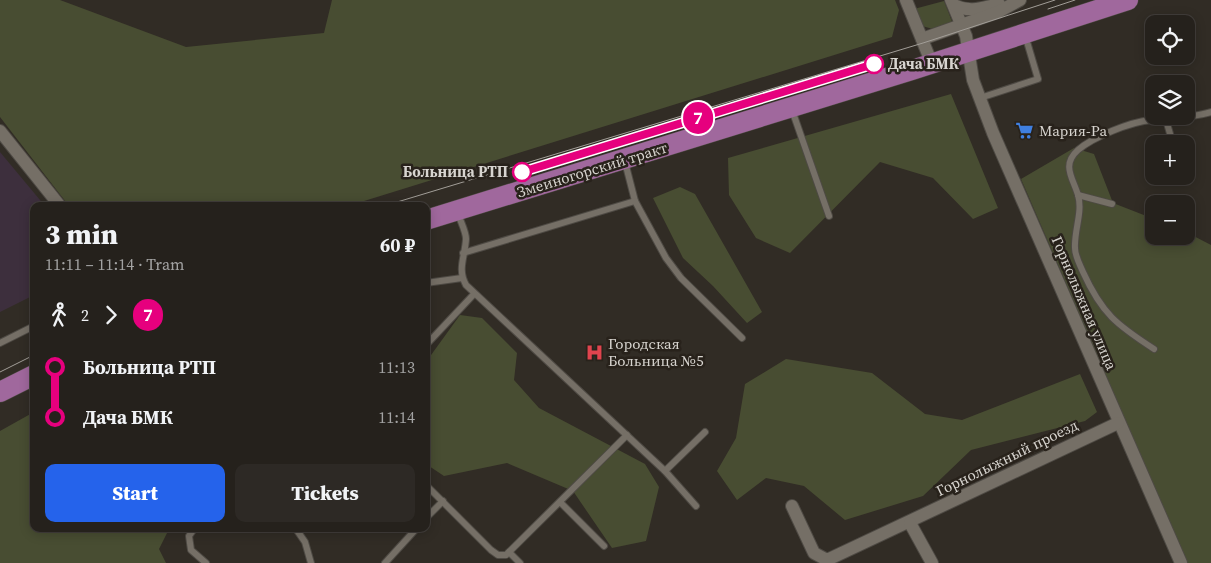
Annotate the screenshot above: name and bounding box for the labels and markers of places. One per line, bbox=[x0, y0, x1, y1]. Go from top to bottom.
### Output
place label: Дача БМК bbox=[888, 53, 960, 74]
marker: Дача БМК bbox=[864, 54, 884, 74]
place label: Мария-Ра bbox=[1039, 120, 1107, 141]
supermarket icon: Мария-Ра bbox=[1015, 121, 1035, 141]
place label: Больница РТП bbox=[403, 161, 508, 182]
marker: Больница РТП bbox=[512, 162, 532, 182]
place label: Городская Больница №5 bbox=[608, 333, 704, 371]
hospital icon: Городская Больница №5 bbox=[584, 343, 604, 363]

